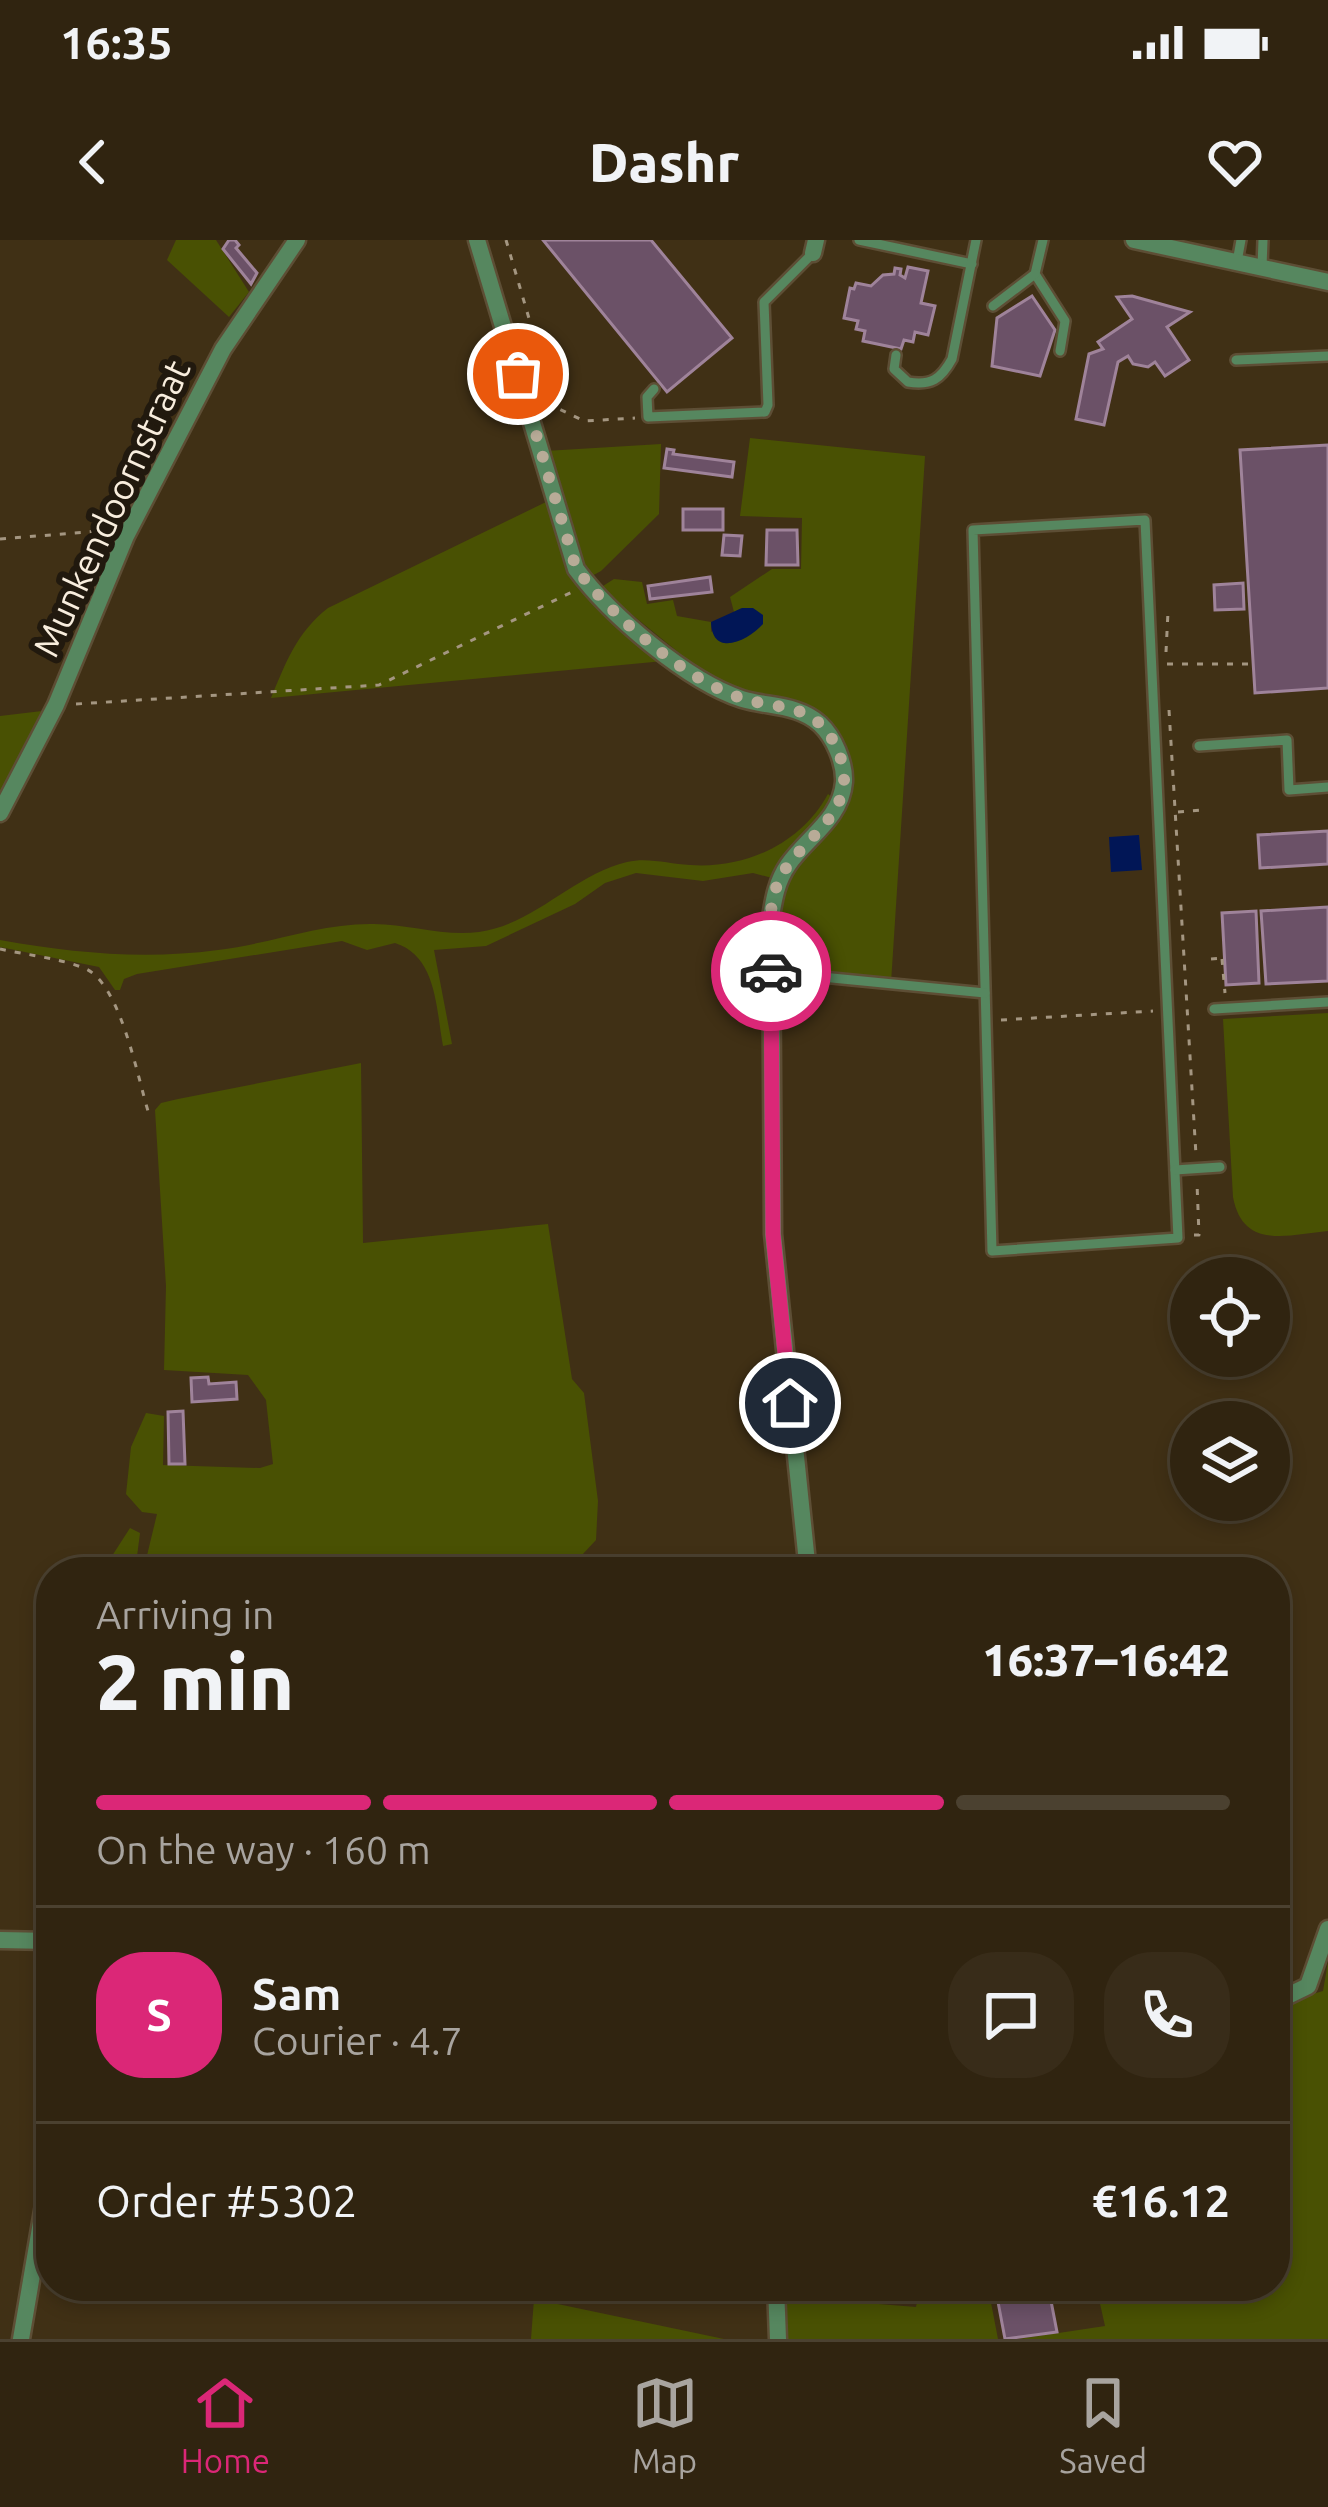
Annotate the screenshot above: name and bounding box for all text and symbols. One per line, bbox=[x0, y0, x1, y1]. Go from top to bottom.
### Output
text: 16:35 bbox=[60, 17, 173, 68]
icon: back bbox=[60, 129, 126, 195]
icon: heart bbox=[1202, 129, 1268, 195]
text: Dashr bbox=[589, 132, 739, 192]
pin bbox=[467, 323, 569, 425]
icon: bag bbox=[485, 341, 551, 407]
street label: Munkendoornstraat bbox=[24, 353, 198, 663]
courier bbox=[711, 911, 831, 1031]
icon: car bbox=[738, 938, 804, 1004]
map controls bbox=[1170, 1257, 1290, 1521]
button: locate bbox=[1170, 1257, 1290, 1377]
pin bbox=[739, 1352, 841, 1454]
icon: home bbox=[757, 1370, 823, 1436]
button: layers bbox=[1170, 1401, 1290, 1521]
text: Arriving in bbox=[96, 1593, 274, 1636]
text: 16:37–16:42 bbox=[982, 1634, 1230, 1685]
text: 2 min bbox=[96, 1637, 294, 1725]
text: On the way · 160 m bbox=[96, 1828, 431, 1871]
button: chat bbox=[948, 1952, 1074, 2078]
button: phone bbox=[1104, 1952, 1230, 2078]
text: Sam bbox=[252, 1968, 341, 2019]
text: S bbox=[146, 1989, 172, 2040]
text: Courier · 4.7 bbox=[252, 2019, 463, 2062]
text: Order #5302 bbox=[96, 2175, 358, 2226]
text: €16.12 bbox=[1092, 2175, 1230, 2226]
tab: Home bbox=[181, 2370, 270, 2479]
tab: Map bbox=[632, 2370, 698, 2479]
tab: Saved bbox=[1059, 2370, 1147, 2479]

